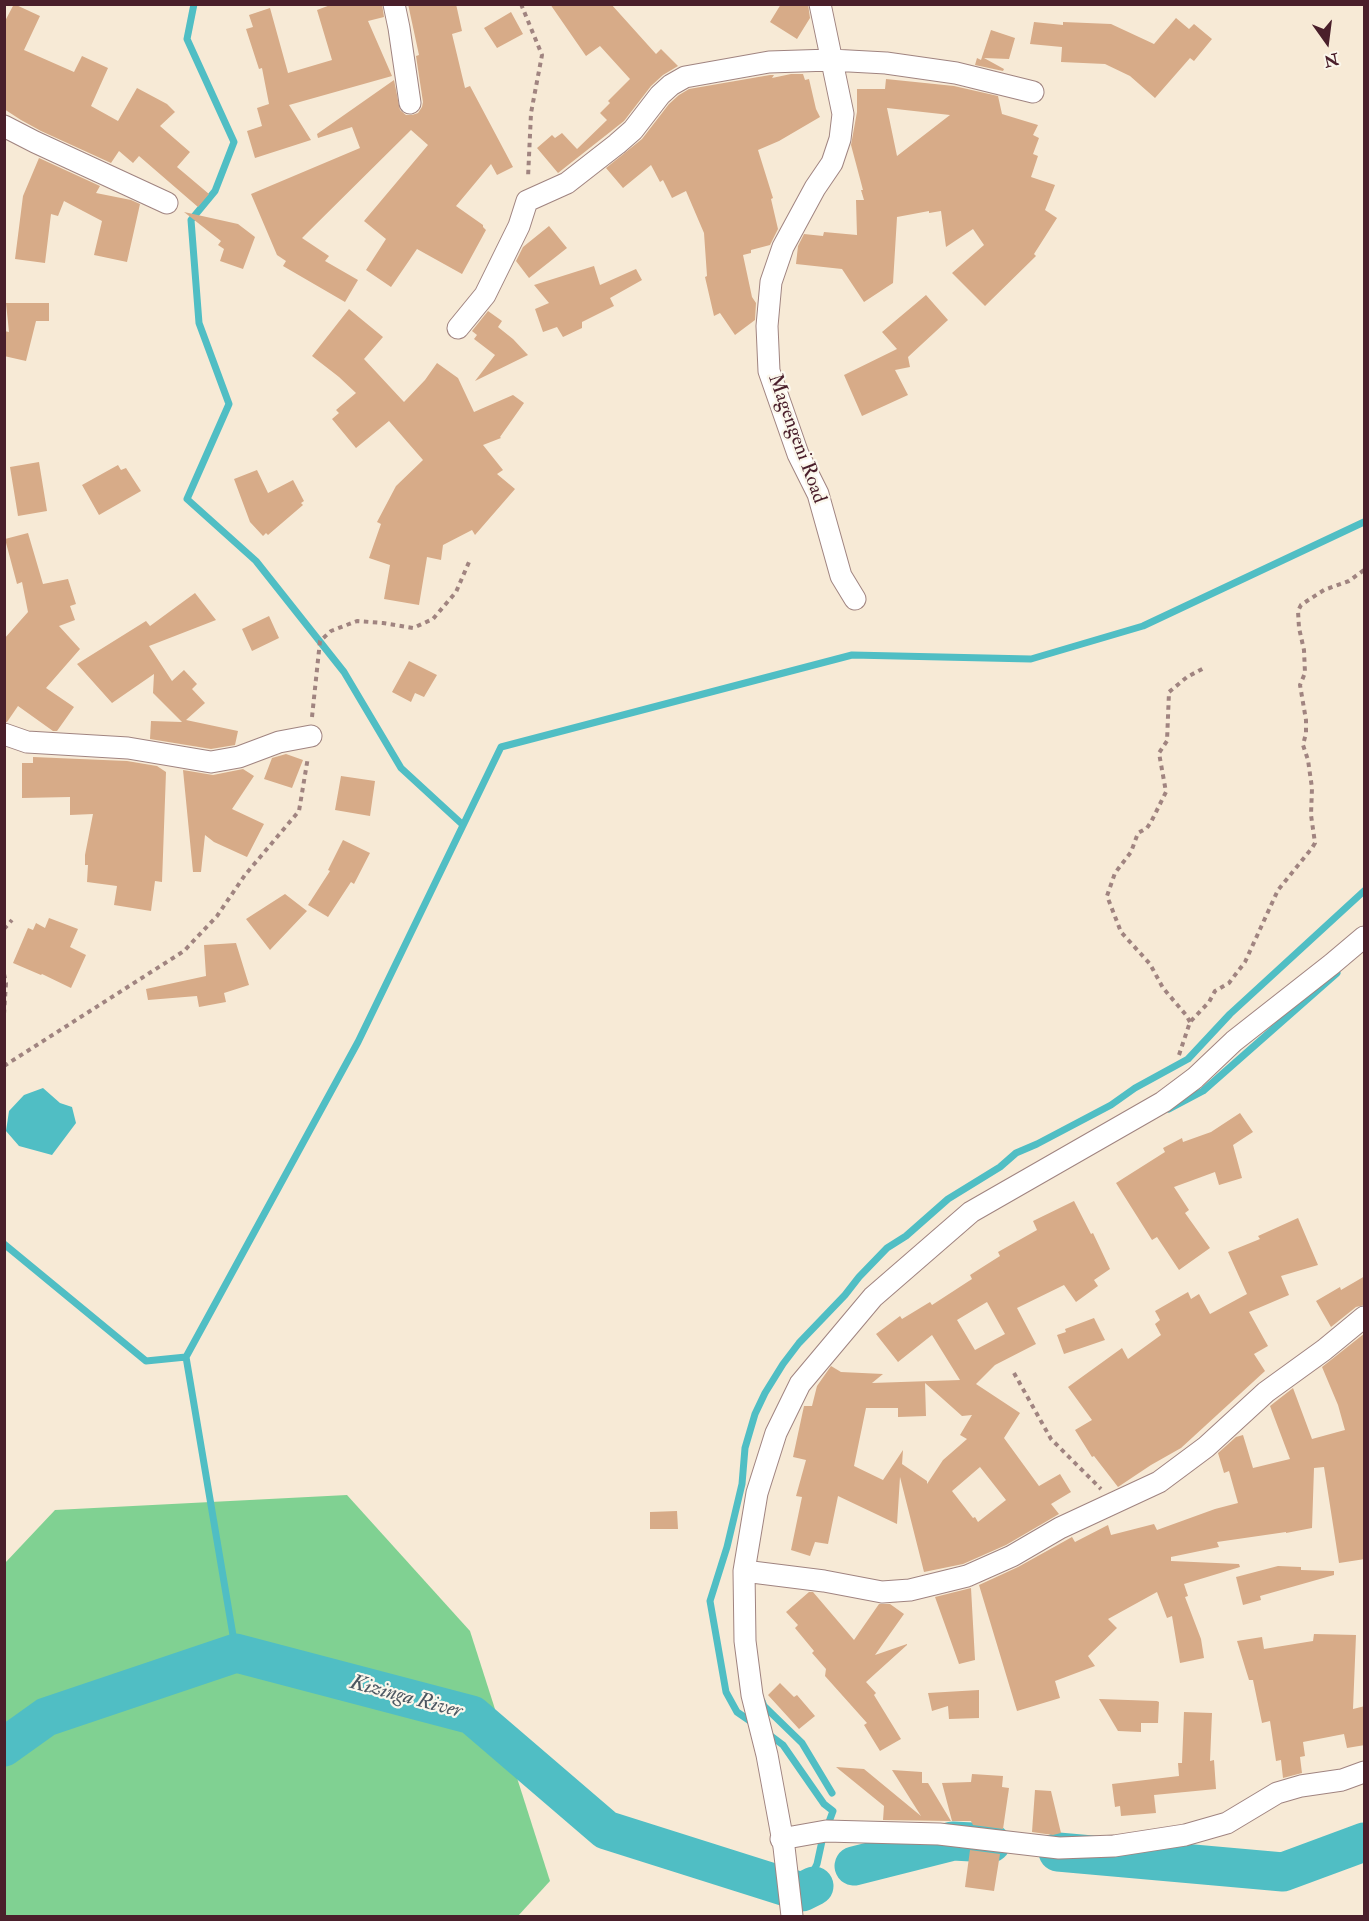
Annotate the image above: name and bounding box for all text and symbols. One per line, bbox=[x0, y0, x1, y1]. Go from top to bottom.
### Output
north arrow bbox=[1297, 12, 1357, 72]
text: N bbox=[1322, 48, 1341, 71]
street label: Magengeni Road bbox=[761, 371, 831, 507]
water label: Kizinga River bbox=[347, 1671, 465, 1725]

